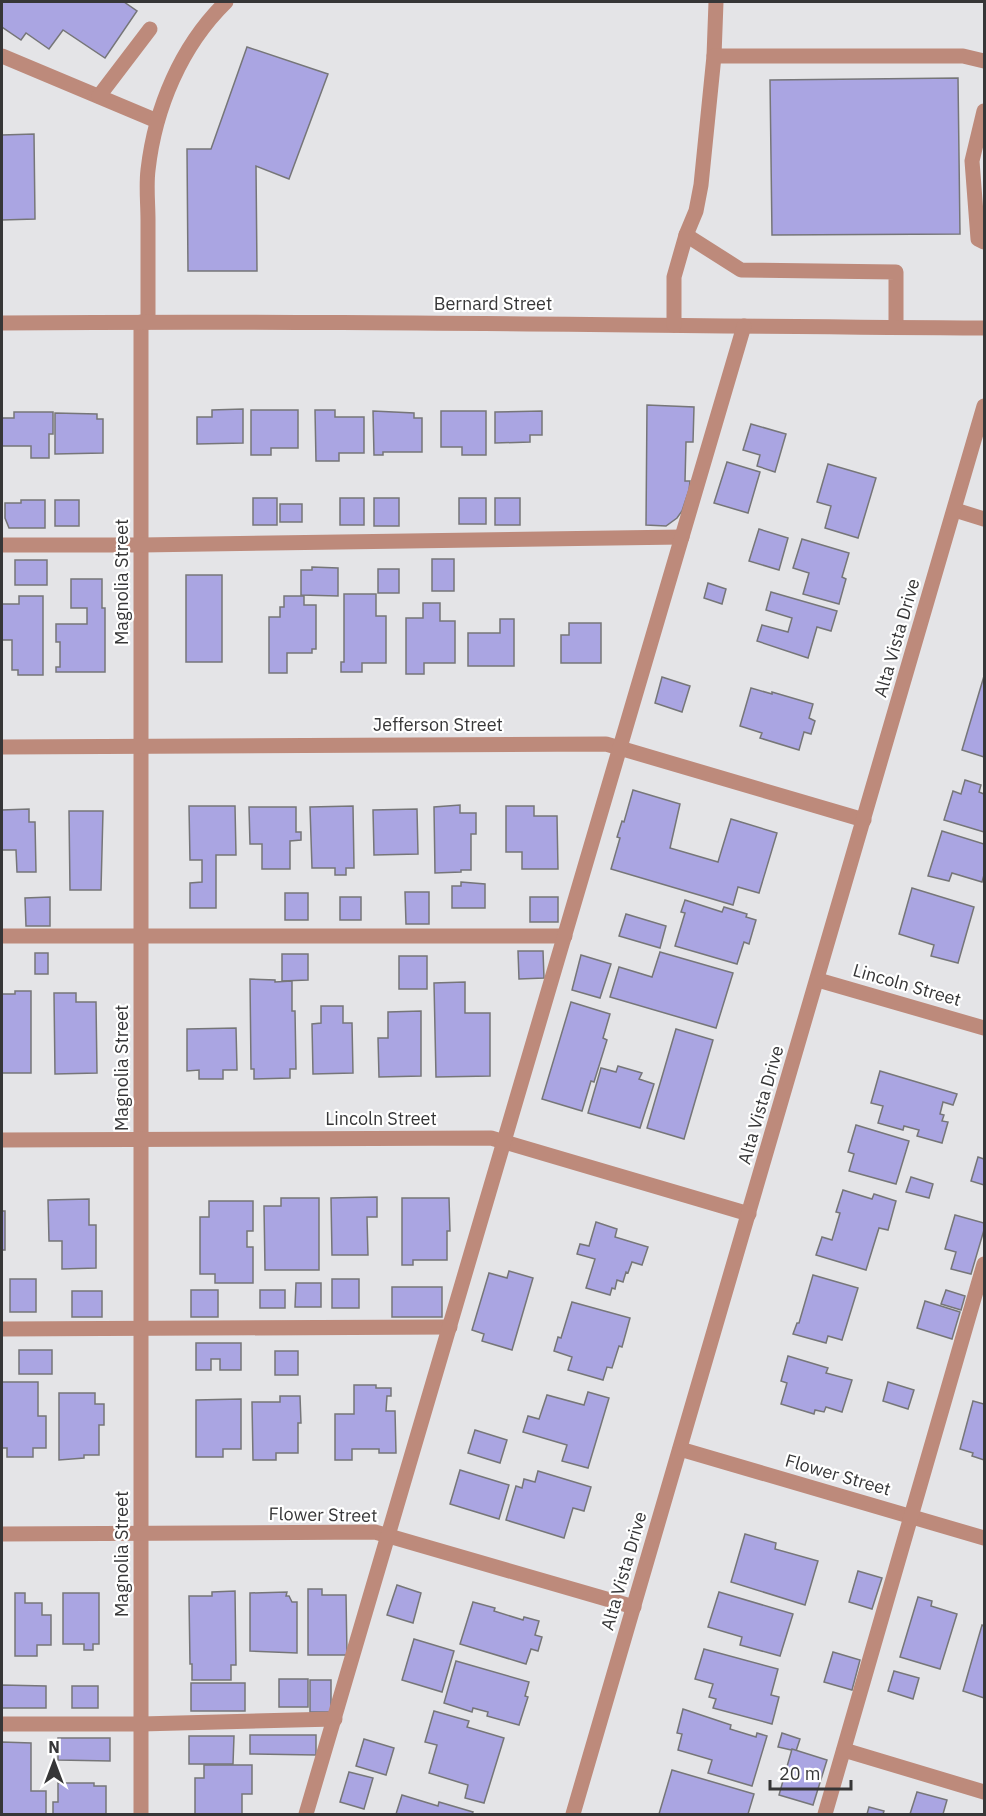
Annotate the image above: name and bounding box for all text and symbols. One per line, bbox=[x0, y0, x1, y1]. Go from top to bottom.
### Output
street label: Bernard Street bbox=[434, 292, 552, 315]
street label: Magnolia Street bbox=[110, 519, 133, 645]
street label: Alta Vista Drive bbox=[869, 576, 924, 700]
street label: Jefferson Street bbox=[373, 713, 503, 736]
street label: Lincoln Street bbox=[850, 958, 964, 1011]
street label: Magnolia Street bbox=[110, 1005, 133, 1131]
street label: Alta Vista Drive bbox=[733, 1043, 788, 1167]
street label: Lincoln Street bbox=[325, 1107, 437, 1130]
street label: Flower Street bbox=[783, 1448, 894, 1501]
street label: Magnolia Street bbox=[110, 1491, 133, 1617]
street label: Flower Street bbox=[268, 1502, 378, 1527]
street label: Alta Vista Drive bbox=[596, 1509, 651, 1633]
north arrow bbox=[24, 1732, 84, 1792]
text: N bbox=[48, 1737, 60, 1757]
scale bar bbox=[770, 1753, 851, 1791]
text: 20 m bbox=[779, 1762, 821, 1785]

